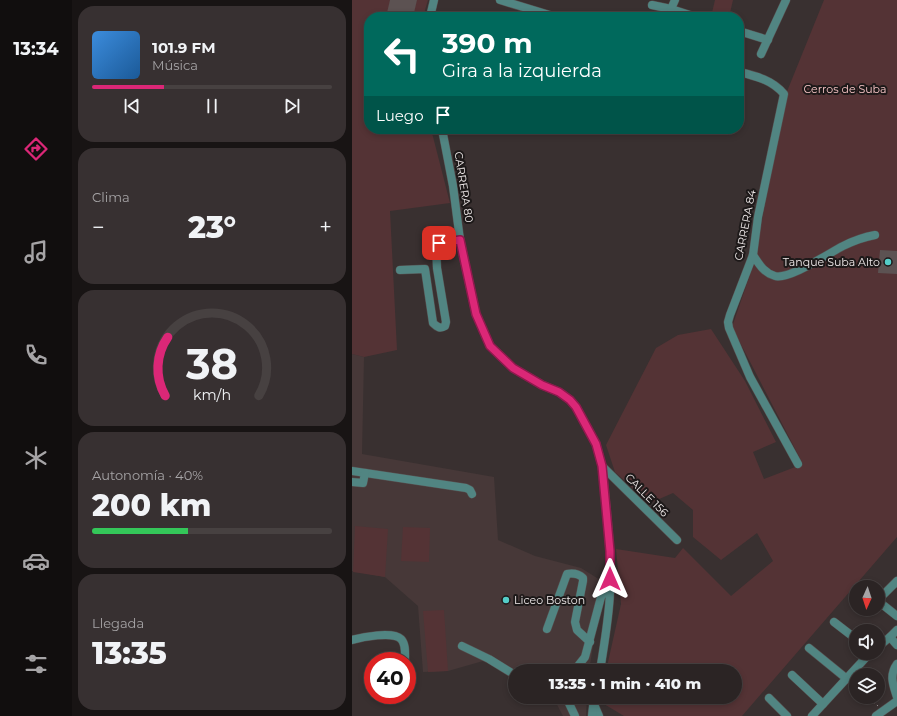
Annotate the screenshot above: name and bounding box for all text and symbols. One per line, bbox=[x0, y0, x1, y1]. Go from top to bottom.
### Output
text: 390 m bbox=[442, 26, 533, 60]
icon: left bbox=[376, 28, 428, 80]
text: 13:34 bbox=[13, 38, 59, 60]
text: 101.9 FM bbox=[152, 38, 216, 57]
text: Música bbox=[152, 57, 198, 73]
text: Gira a la izquierda bbox=[442, 60, 602, 82]
park label: Cerros de Suba bbox=[804, 82, 887, 96]
icon: previous bbox=[121, 95, 143, 117]
icon: pause bbox=[201, 95, 223, 117]
icon: next bbox=[281, 95, 303, 117]
icon: arrive bbox=[432, 104, 454, 126]
text: Luego bbox=[376, 106, 424, 125]
icon: directions bbox=[22, 135, 50, 163]
street label: CARRERA 80 bbox=[451, 150, 477, 224]
street label: CARRERA 84 bbox=[731, 188, 759, 262]
text: Clima bbox=[92, 189, 130, 205]
text: 23° bbox=[188, 209, 236, 246]
text: − bbox=[92, 214, 105, 241]
text: + bbox=[319, 214, 332, 241]
pin bbox=[422, 226, 456, 260]
icon: arrive bbox=[428, 232, 450, 254]
icon: music bbox=[22, 238, 50, 266]
place label: Tanque Suba Alto bbox=[783, 255, 880, 269]
marker: Tanque Suba Alto bbox=[883, 257, 893, 267]
text: 38 bbox=[185, 339, 238, 389]
icon: phone bbox=[22, 341, 50, 369]
text: km/h bbox=[193, 386, 231, 404]
icon: climate bbox=[22, 444, 50, 472]
text: Autonomía · 40% bbox=[92, 467, 203, 483]
street label: CALLE 156 bbox=[622, 470, 672, 520]
text: 200 km bbox=[92, 487, 211, 524]
icon: car bbox=[22, 547, 50, 575]
position arrow bbox=[589, 558, 631, 600]
north arrow bbox=[849, 580, 885, 616]
map controls bbox=[849, 580, 885, 704]
place label: Liceo Boston bbox=[514, 593, 585, 607]
marker: Liceo Boston bbox=[501, 595, 511, 605]
text: Llegada bbox=[92, 615, 144, 631]
button: sound bbox=[849, 624, 885, 660]
text: 13:35 bbox=[92, 635, 167, 672]
icon: filters bbox=[22, 650, 50, 678]
speed limit sign: 40 bbox=[364, 652, 416, 704]
button: layers bbox=[849, 668, 885, 704]
text: 13:35 · 1 min · 410 m bbox=[549, 674, 701, 693]

